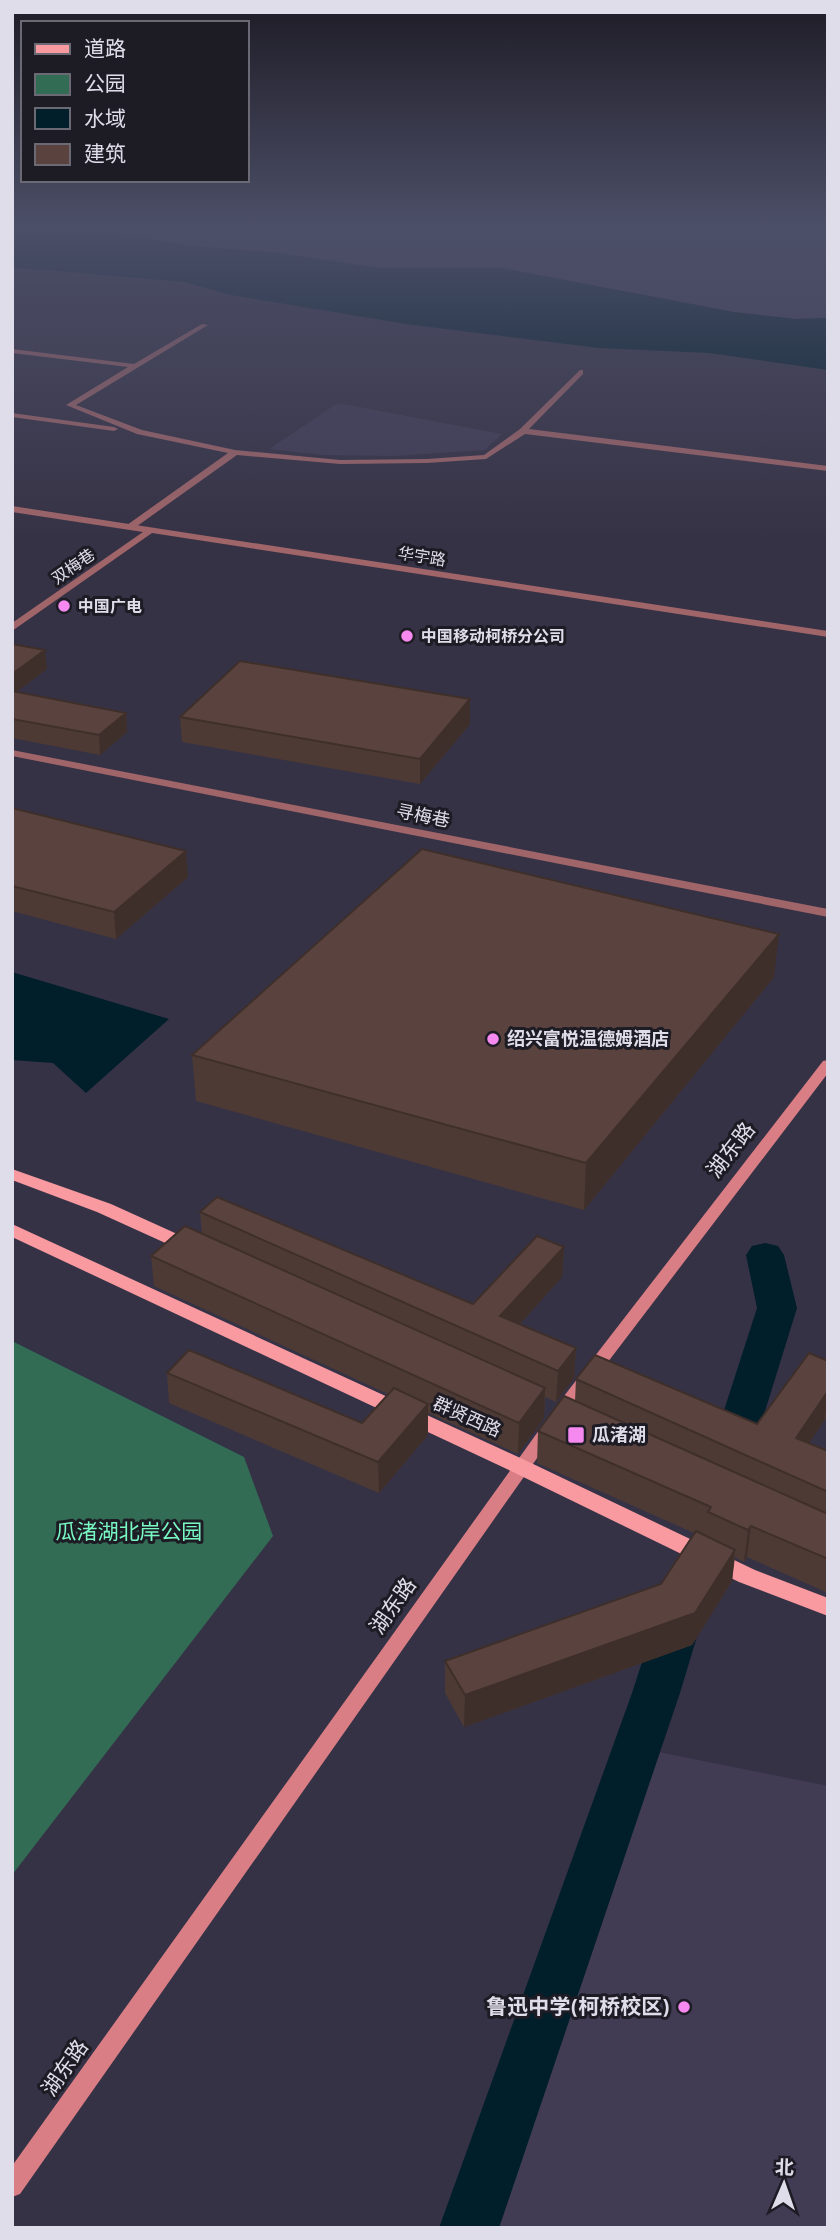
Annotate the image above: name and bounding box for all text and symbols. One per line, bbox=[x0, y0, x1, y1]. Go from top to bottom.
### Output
legend bbox=[21, 21, 248, 182]
text: 道路 bbox=[84, 37, 126, 64]
text: 公园 bbox=[84, 72, 126, 99]
text: 水域 bbox=[84, 107, 126, 134]
text: 建筑 bbox=[84, 142, 126, 169]
street label: 华宇路 bbox=[396, 544, 447, 572]
street label: 双梅巷 bbox=[49, 546, 100, 590]
marker: 中国广电 bbox=[56, 598, 72, 614]
place label: 中国广电 bbox=[78, 598, 142, 618]
marker: 中国移动柯桥分公司 bbox=[399, 628, 415, 644]
place label: 中国移动柯桥分公司 bbox=[421, 628, 565, 648]
street label: 寻梅巷 bbox=[394, 801, 451, 834]
place label: 绍兴富悦温德姆酒店 bbox=[507, 1029, 669, 1052]
marker: 绍兴富悦温德姆酒店 bbox=[485, 1031, 501, 1047]
street label: 湖东路 bbox=[702, 1118, 762, 1184]
street label: 群贤西路 bbox=[429, 1393, 504, 1444]
marker: 瓜渚湖 bbox=[566, 1425, 586, 1445]
place label: 瓜渚湖 bbox=[592, 1425, 646, 1448]
park label: 瓜渚湖北岸公园 bbox=[56, 1520, 203, 1547]
street label: 湖东路 bbox=[365, 1573, 423, 1640]
place label: 鲁迅中学(柯桥校区) bbox=[486, 1995, 670, 2022]
marker: 鲁迅中学(柯桥校区) bbox=[676, 1999, 692, 2015]
street label: 湖东路 bbox=[37, 2035, 95, 2102]
north arrow bbox=[749, 2149, 819, 2219]
text: 北 bbox=[775, 2157, 794, 2181]

